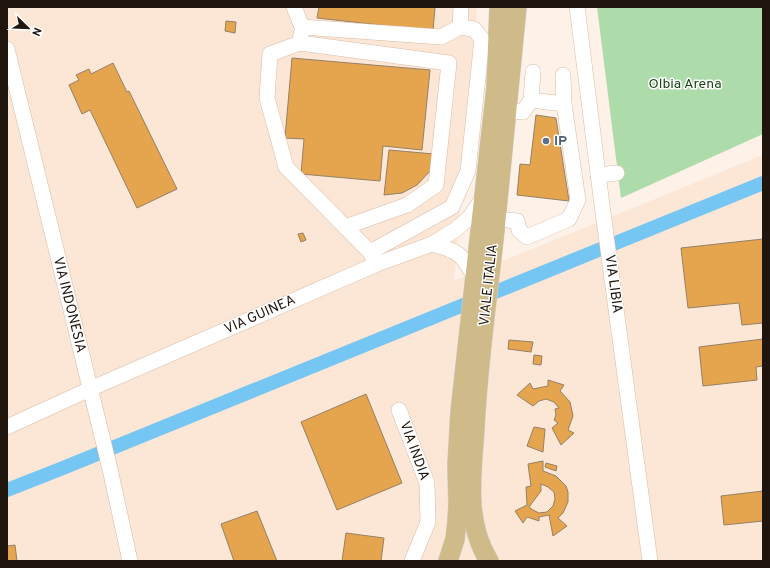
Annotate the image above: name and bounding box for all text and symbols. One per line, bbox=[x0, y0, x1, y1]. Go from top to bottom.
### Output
north arrow bbox=[8, 8, 48, 48]
text: N bbox=[28, 25, 44, 38]
park label: Olbia Arena bbox=[649, 76, 722, 93]
place label: IP bbox=[554, 133, 567, 150]
marker: IP bbox=[541, 136, 551, 146]
street label: VIALE ITALIA bbox=[476, 243, 502, 327]
street label: VIA LIBIA bbox=[600, 254, 626, 314]
street label: VIA INDONESIA bbox=[49, 255, 89, 355]
street label: VIA GUINEA bbox=[222, 292, 298, 338]
street label: VIA INDIA bbox=[396, 419, 432, 483]

